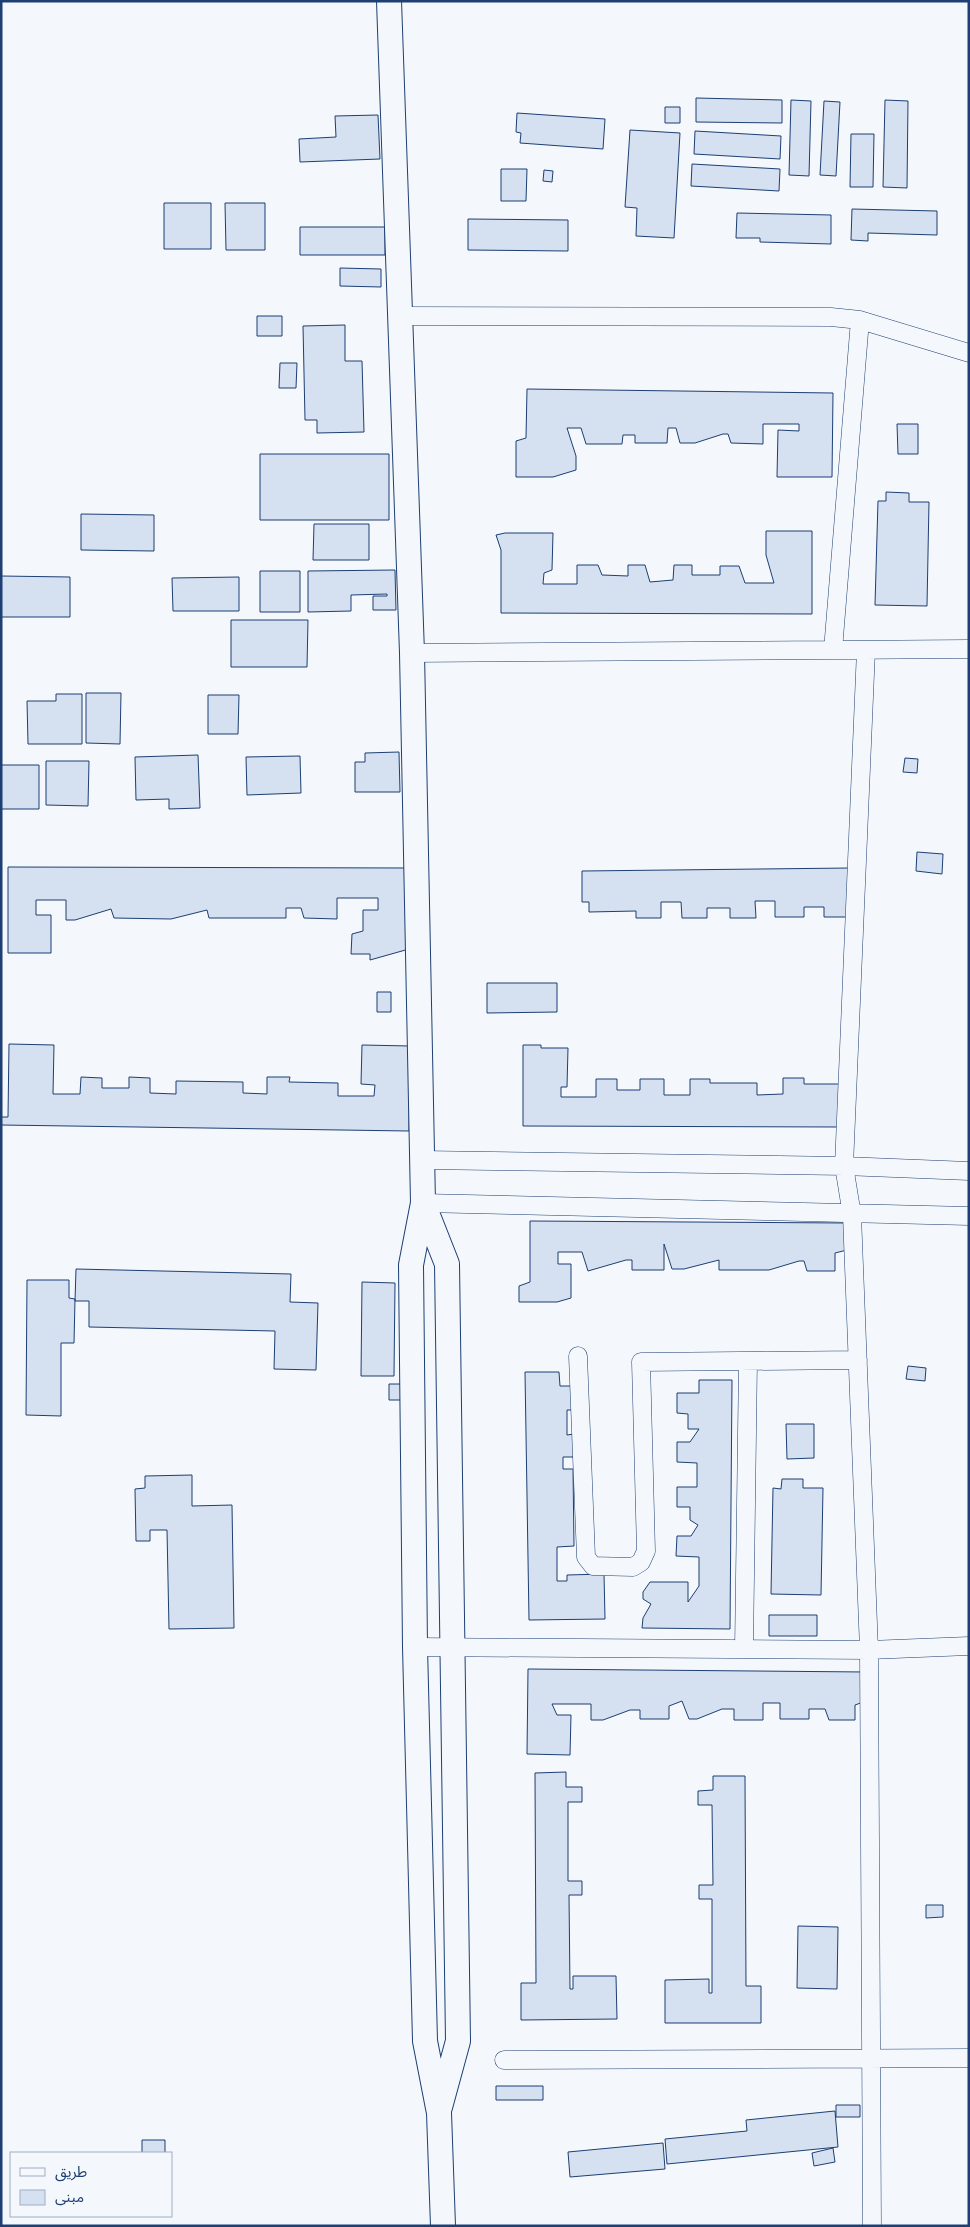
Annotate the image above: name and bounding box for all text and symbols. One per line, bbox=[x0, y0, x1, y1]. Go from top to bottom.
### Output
legend bbox=[10, 2152, 172, 2217]
text: طريق bbox=[55, 2163, 87, 2182]
text: مبنى bbox=[55, 2188, 84, 2206]

